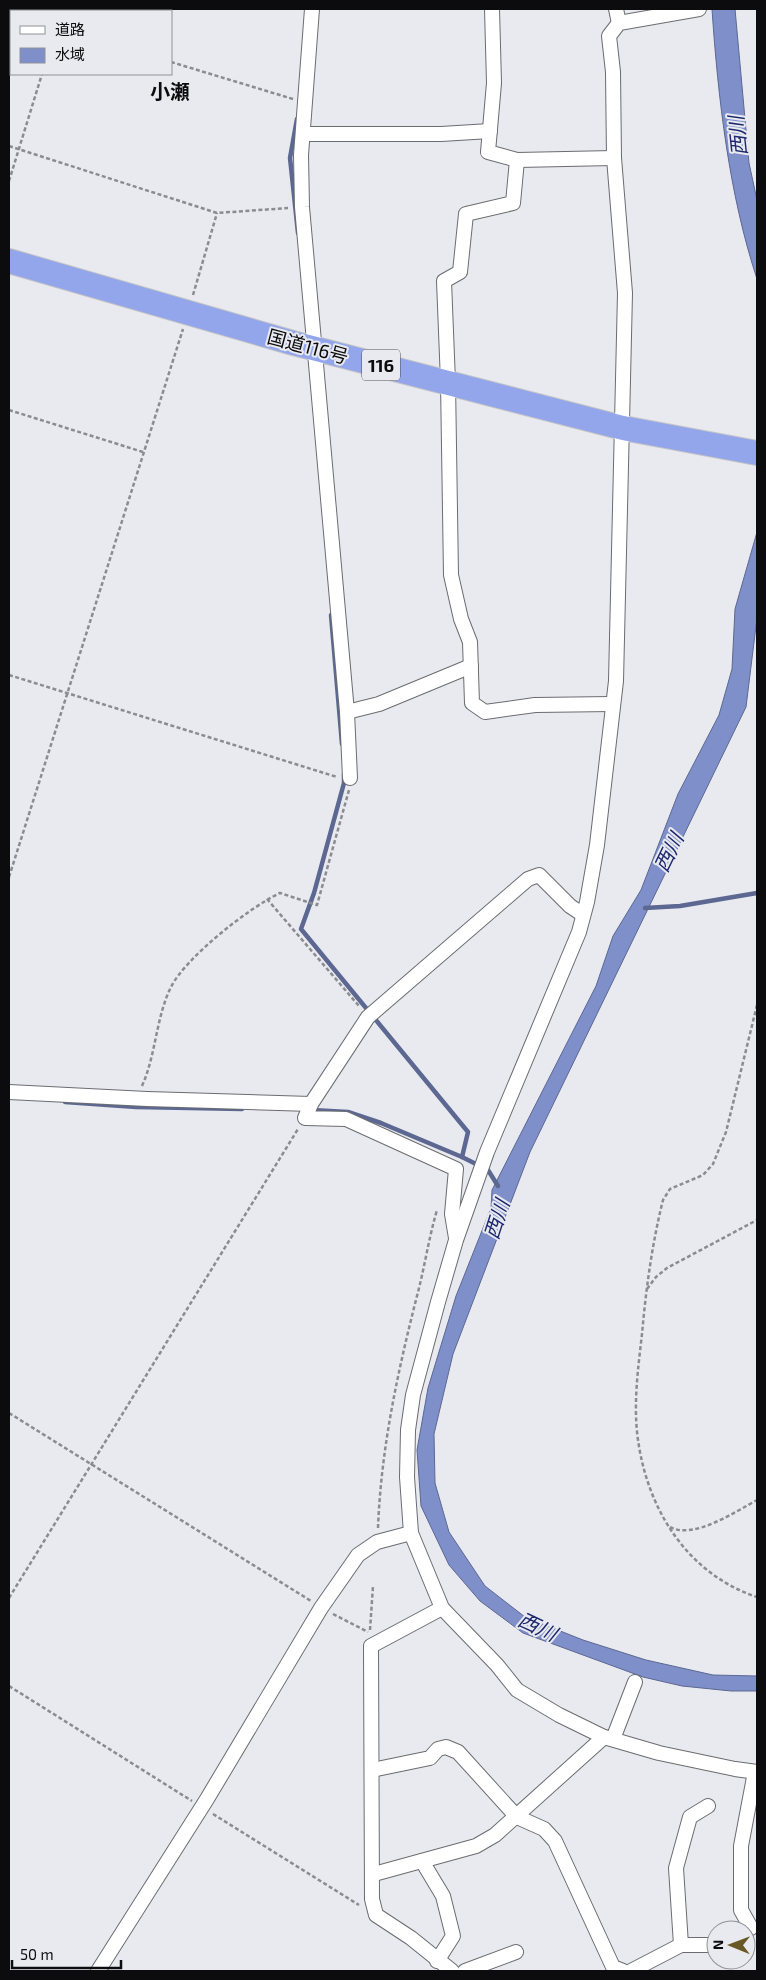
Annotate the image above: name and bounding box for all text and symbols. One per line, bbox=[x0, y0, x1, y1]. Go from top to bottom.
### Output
legend bbox=[10, 10, 172, 75]
text: 道路 bbox=[55, 20, 85, 38]
text: 水域 bbox=[55, 45, 85, 63]
district label: 小瀬 bbox=[150, 79, 190, 103]
water label: 西川 bbox=[723, 113, 751, 157]
street label: 国道116号 bbox=[265, 324, 351, 368]
road number: 116 bbox=[362, 350, 400, 380]
water label: 西川 bbox=[648, 827, 688, 875]
water label: 西川 bbox=[478, 1194, 514, 1242]
water label: 西川 bbox=[515, 1607, 563, 1646]
north arrow bbox=[706, 1920, 756, 1970]
scale bar bbox=[12, 1938, 121, 1970]
text: N bbox=[709, 1940, 726, 1950]
text: 50 m bbox=[20, 1945, 54, 1963]

